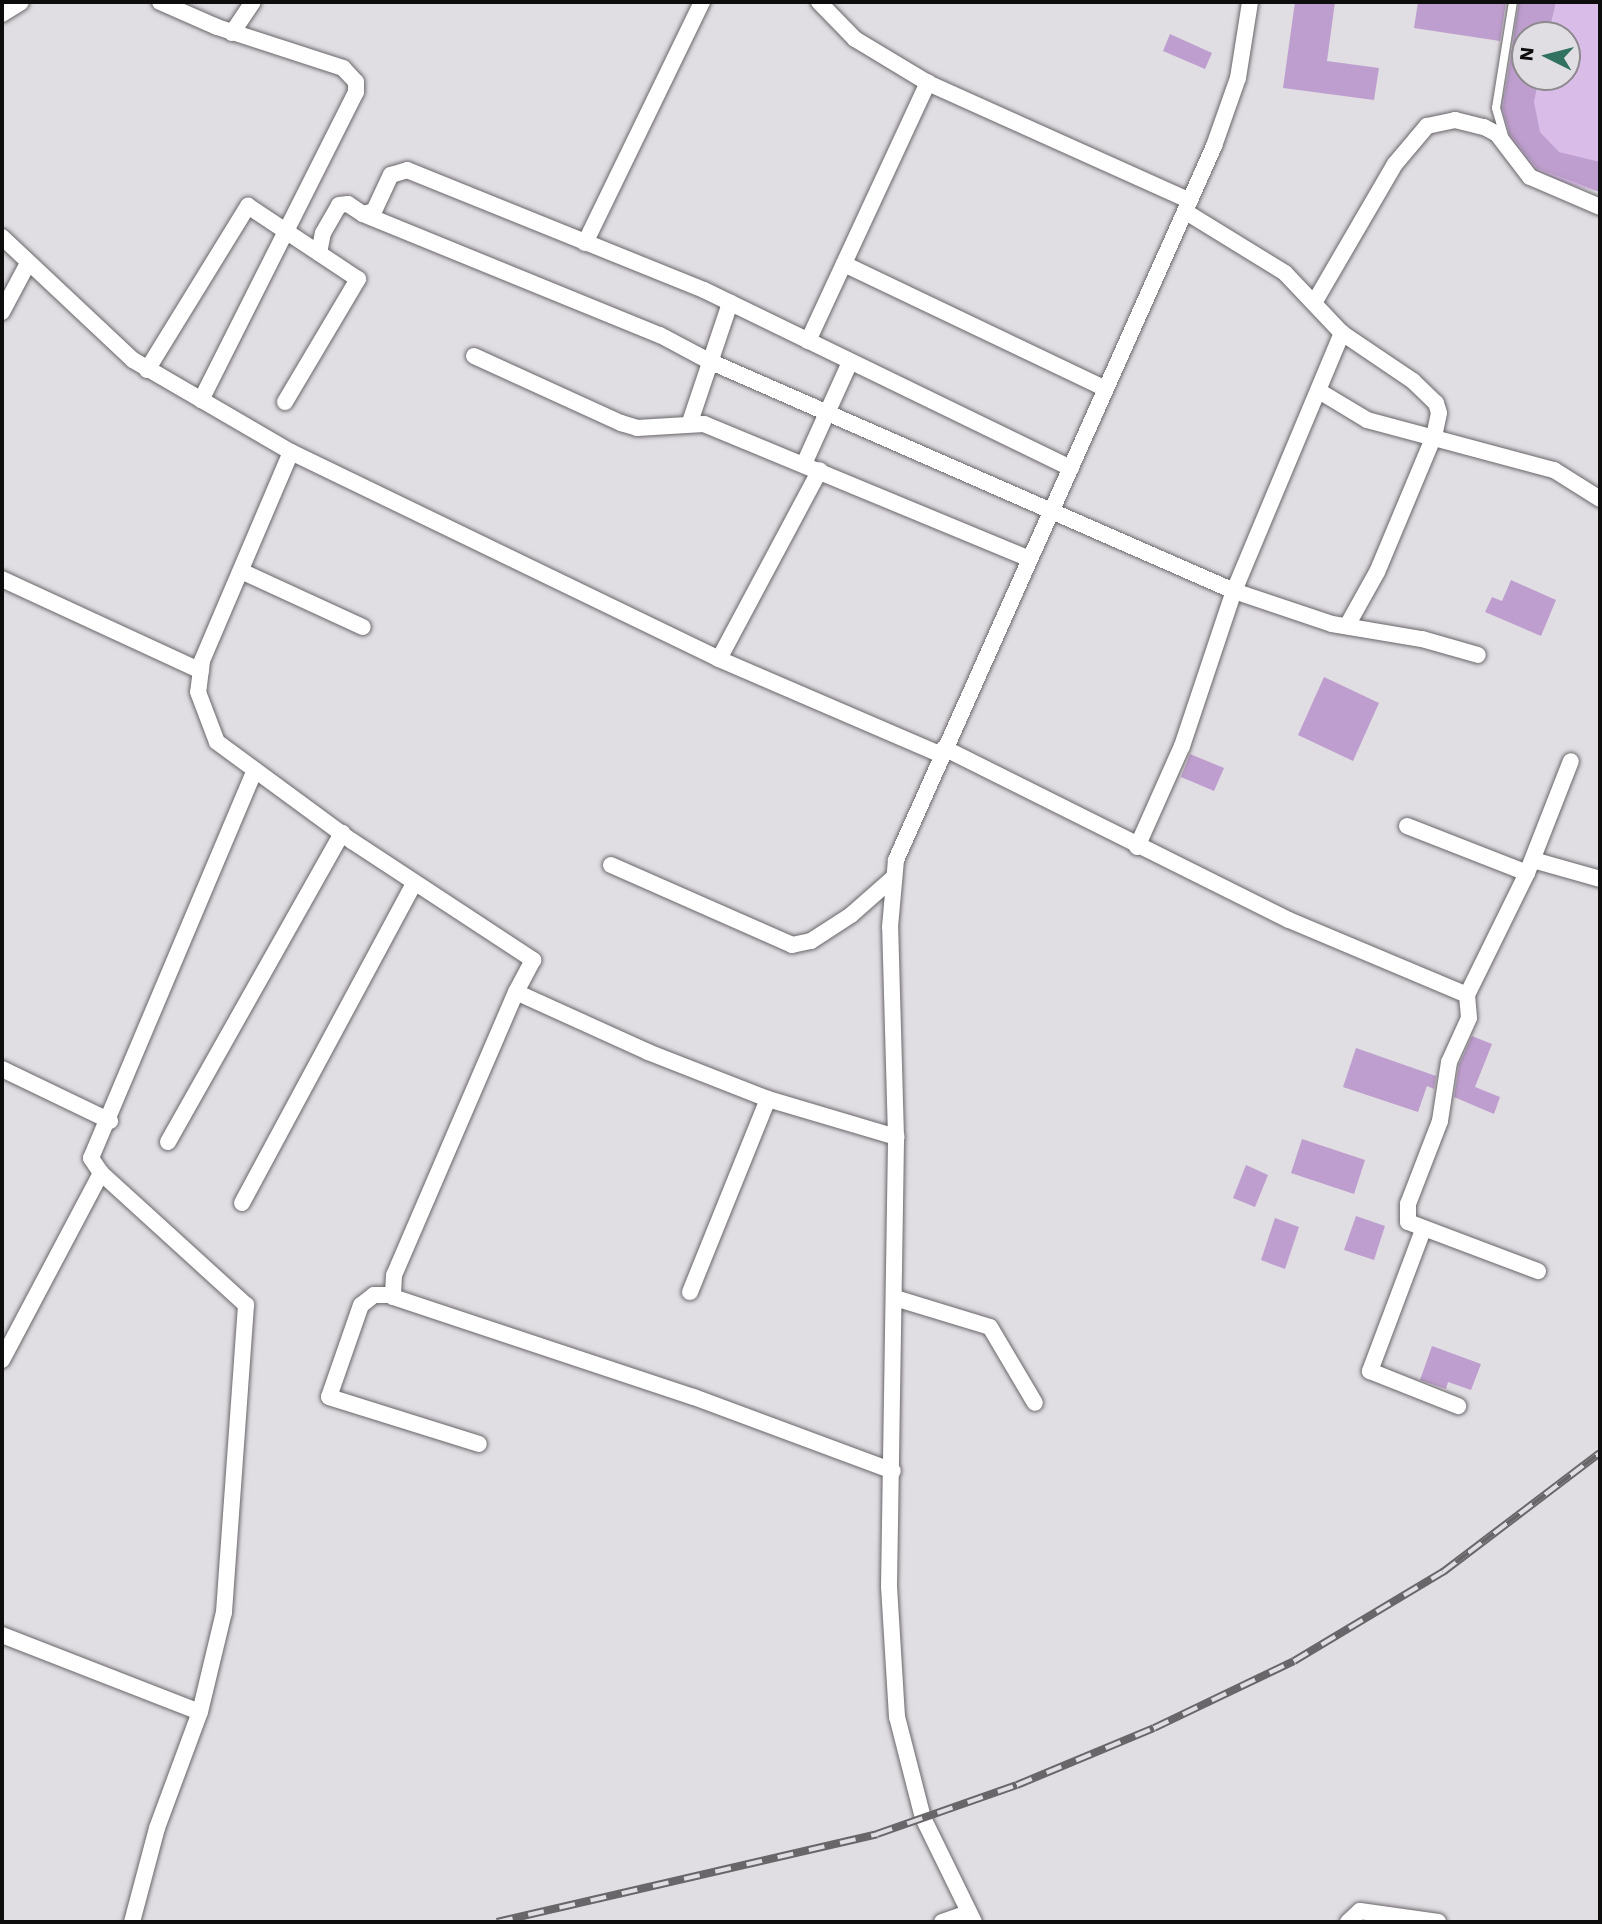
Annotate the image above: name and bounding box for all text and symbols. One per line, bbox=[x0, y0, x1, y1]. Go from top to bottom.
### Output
north arrow bbox=[1511, 21, 1581, 91]
text: N bbox=[1514, 46, 1539, 62]

